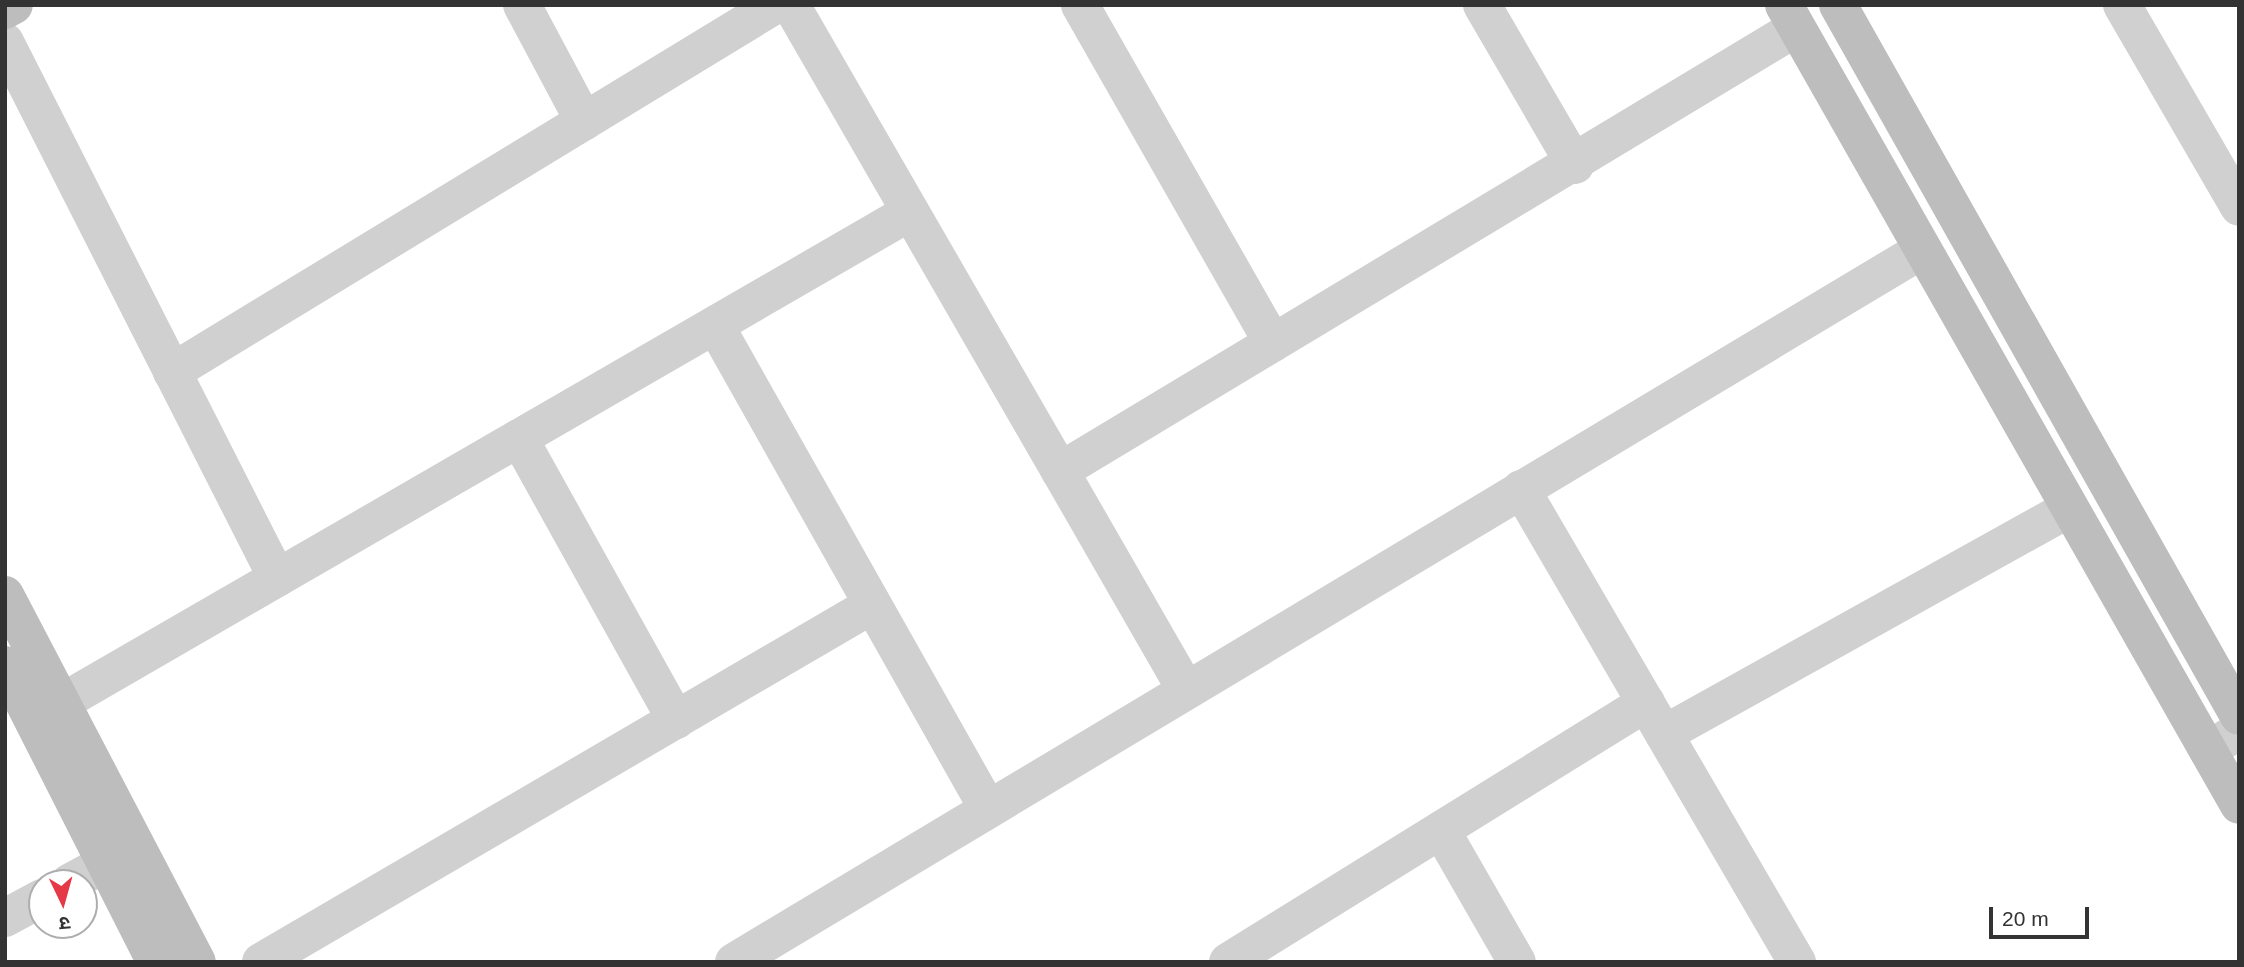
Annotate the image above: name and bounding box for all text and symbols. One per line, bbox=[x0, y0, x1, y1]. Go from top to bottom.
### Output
north arrow bbox=[28, 869, 98, 939]
scale bar bbox=[1992, 894, 2092, 938]
text: 20 m bbox=[2002, 907, 2049, 930]
text: उ bbox=[58, 912, 71, 934]

